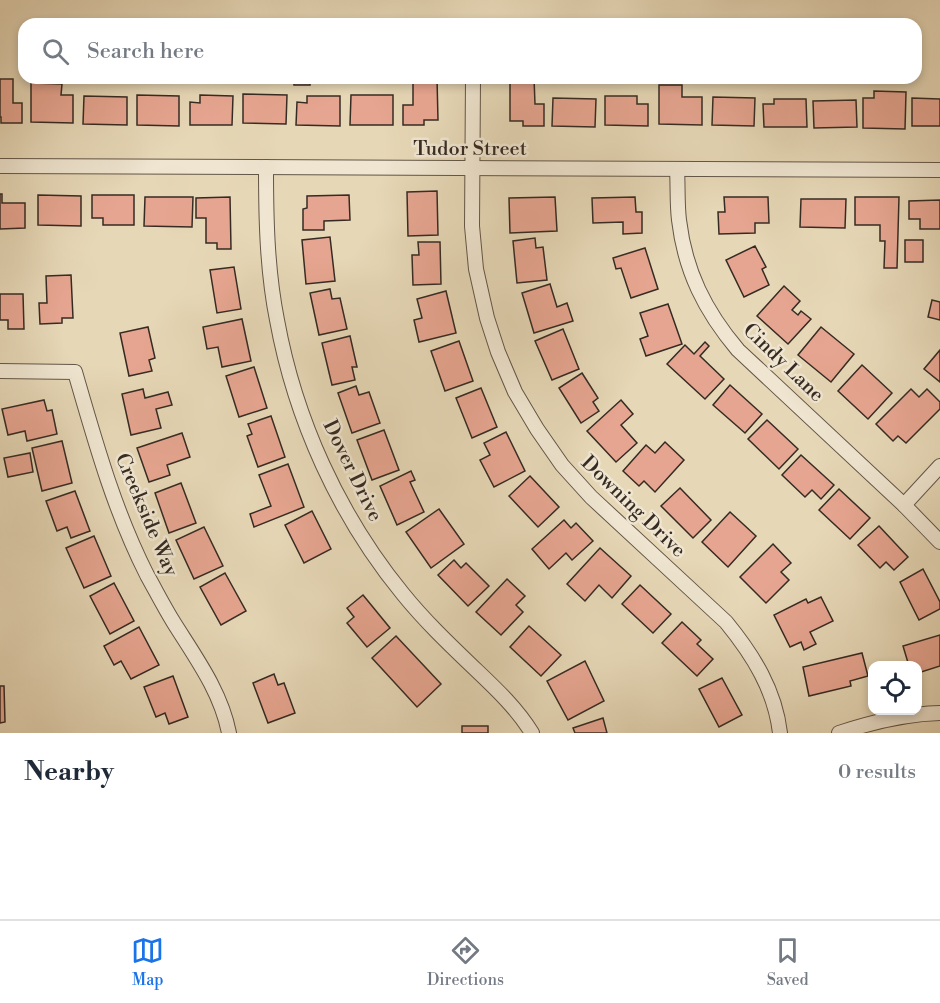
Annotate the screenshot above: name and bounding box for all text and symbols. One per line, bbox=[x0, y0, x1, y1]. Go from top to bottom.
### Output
search box bbox=[18, 18, 922, 84]
icon: search bbox=[39, 35, 72, 68]
text: Search here bbox=[87, 38, 204, 65]
street label: Tudor Street bbox=[413, 137, 527, 162]
street label: Cindy Lane bbox=[737, 318, 829, 408]
street label: Dover Drive bbox=[317, 416, 387, 526]
street label: Creekside Way bbox=[109, 450, 183, 580]
street label: Downing Drive bbox=[575, 451, 691, 563]
map controls bbox=[868, 661, 922, 715]
button: locate bbox=[868, 661, 922, 715]
text: Nearby bbox=[24, 756, 114, 788]
text: 0 results bbox=[838, 760, 916, 785]
tab: Map bbox=[131, 934, 164, 990]
tab: Directions bbox=[427, 934, 504, 990]
tab: Saved bbox=[767, 934, 809, 990]

